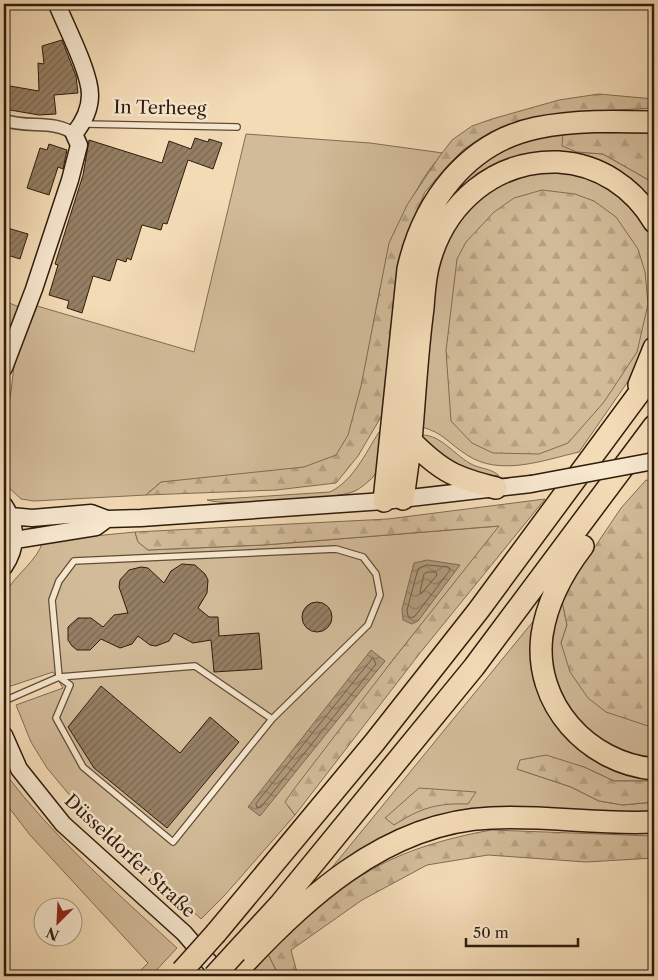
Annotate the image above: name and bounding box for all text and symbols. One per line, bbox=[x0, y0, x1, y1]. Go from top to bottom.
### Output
street label: In Terheeg bbox=[113, 96, 207, 120]
street label: Düsseldorfer Straße bbox=[60, 790, 200, 922]
north arrow bbox=[32, 898, 82, 948]
scale bar bbox=[466, 915, 578, 947]
text: N bbox=[43, 923, 62, 945]
text: 50 m bbox=[473, 923, 509, 942]

